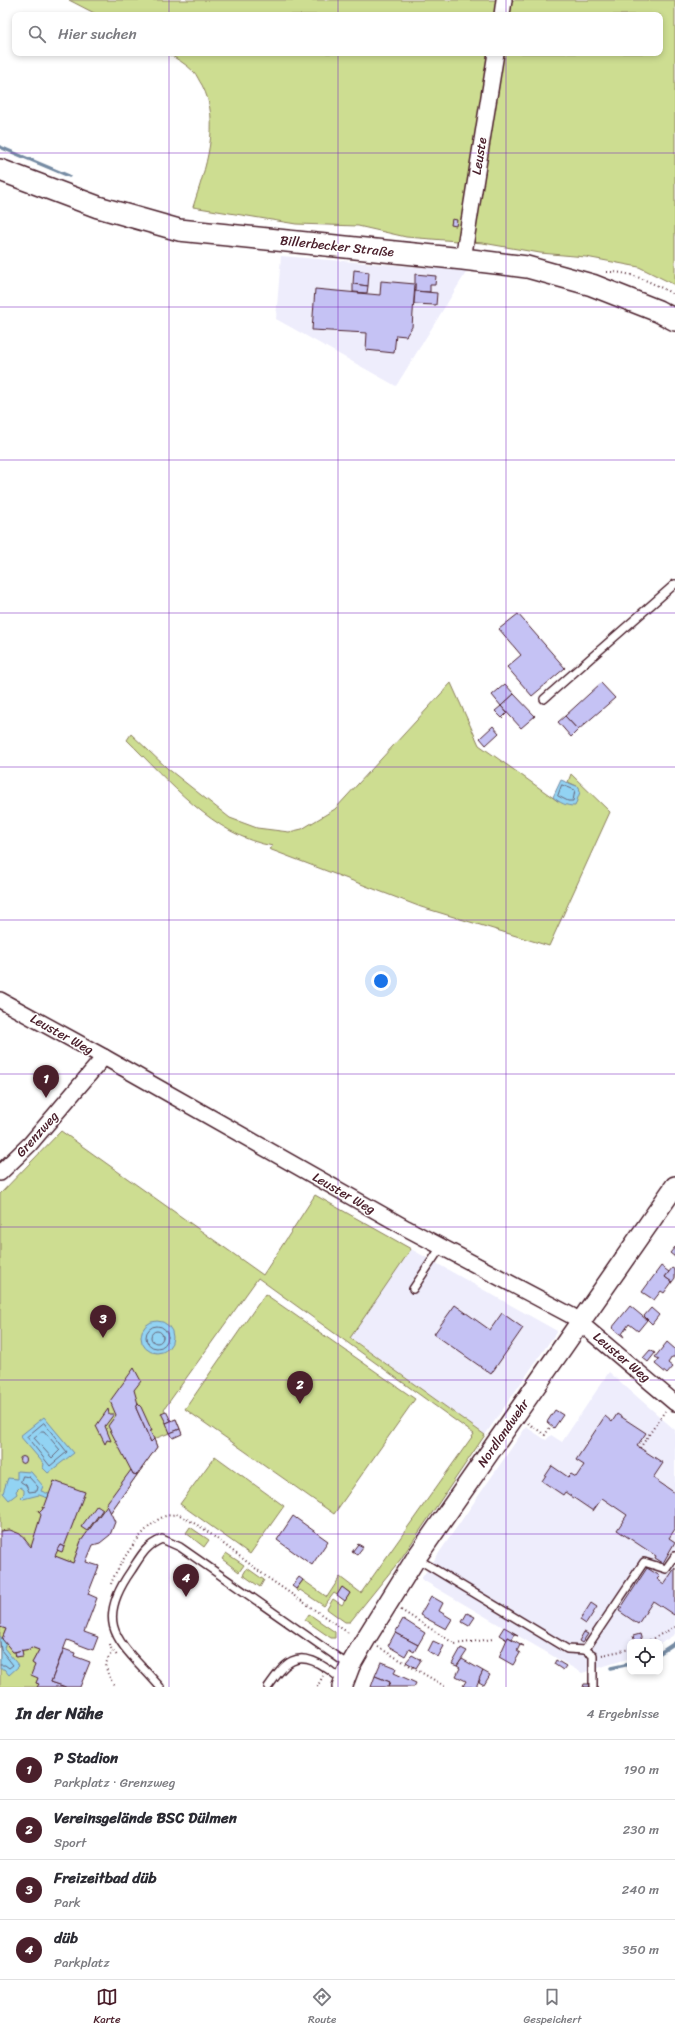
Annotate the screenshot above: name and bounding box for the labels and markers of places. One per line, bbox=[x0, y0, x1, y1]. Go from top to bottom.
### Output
pin: 1 bbox=[33, 1065, 59, 1098]
pin: 3 bbox=[90, 1305, 116, 1338]
pin: 2 bbox=[287, 1371, 313, 1404]
pin: 4 bbox=[173, 1564, 199, 1597]

